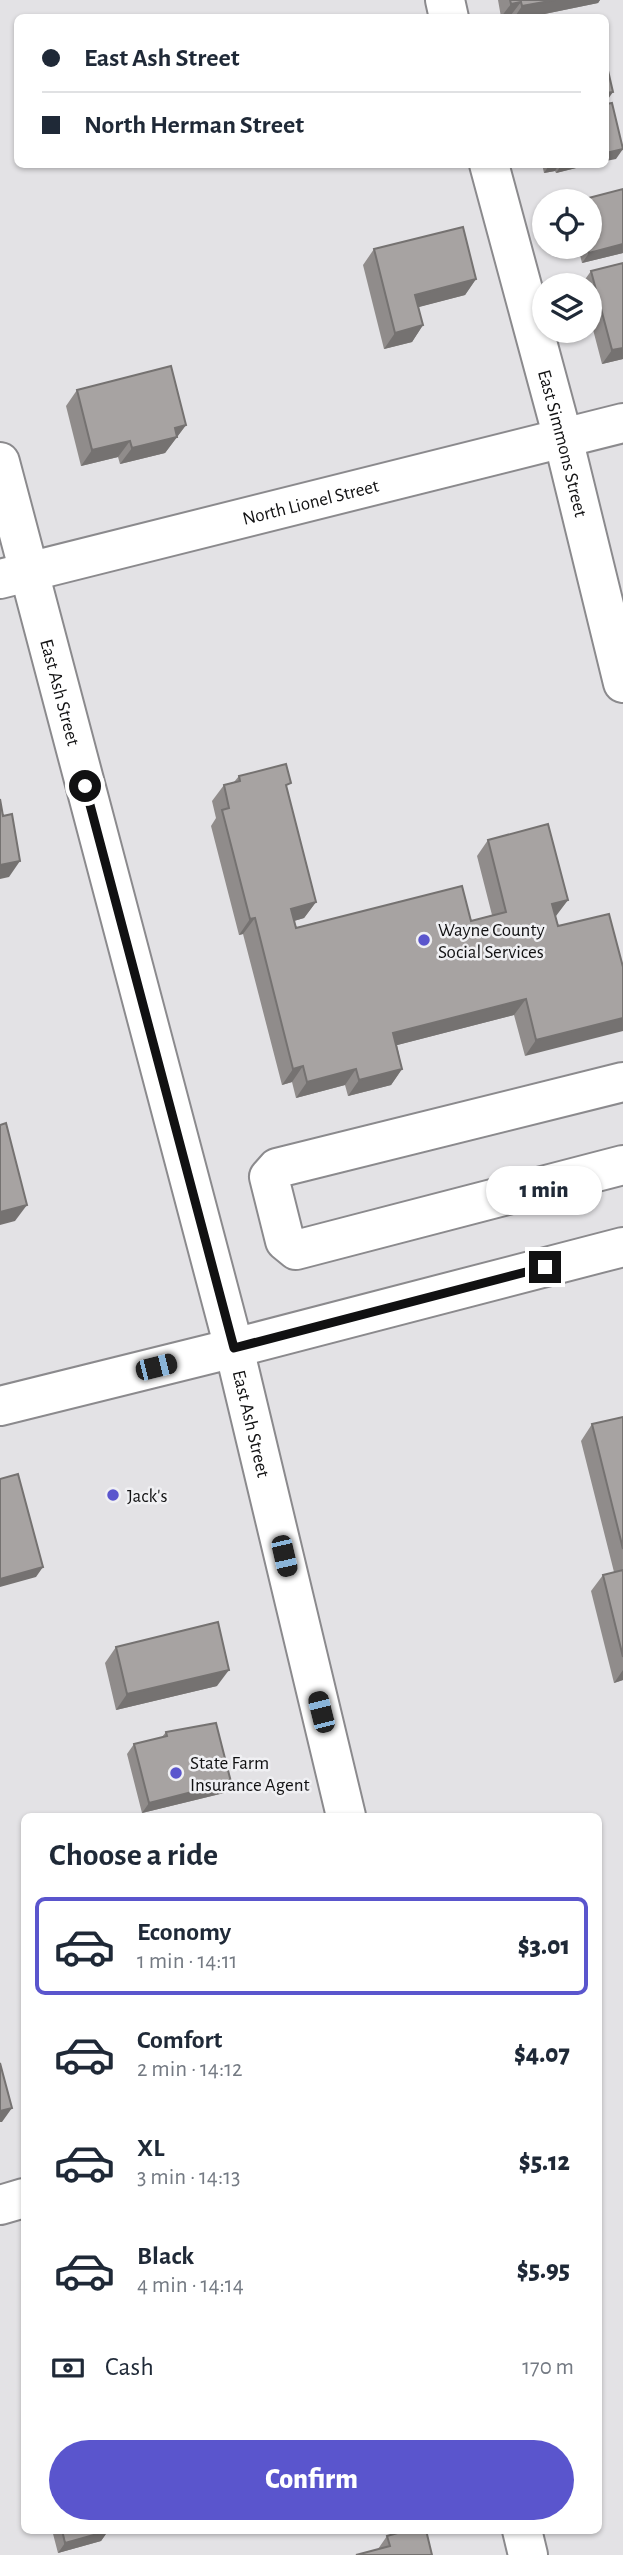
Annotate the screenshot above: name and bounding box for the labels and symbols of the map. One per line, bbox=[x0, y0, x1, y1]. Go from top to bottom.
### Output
street label: East Simmons Street bbox=[534, 368, 590, 519]
street label: North Lionel Street bbox=[241, 477, 381, 529]
street label: East Ash Street bbox=[36, 637, 83, 748]
route start bbox=[69, 770, 101, 802]
place label: Wayne County Social Services bbox=[438, 921, 545, 962]
marker: Wayne County Social Services bbox=[416, 932, 432, 948]
callout: 1 min bbox=[487, 1166, 603, 1214]
route end bbox=[529, 1251, 561, 1283]
car bbox=[134, 1352, 179, 1382]
street label: East Ash Street bbox=[229, 1368, 273, 1479]
marker: Jack's bbox=[105, 1487, 121, 1503]
place label: Jack's bbox=[127, 1487, 167, 1506]
car bbox=[270, 1533, 299, 1579]
car bbox=[306, 1689, 337, 1735]
place label: State Farm Insurance Agent bbox=[190, 1754, 310, 1795]
marker: State Farm Insurance Agent bbox=[168, 1765, 184, 1781]

